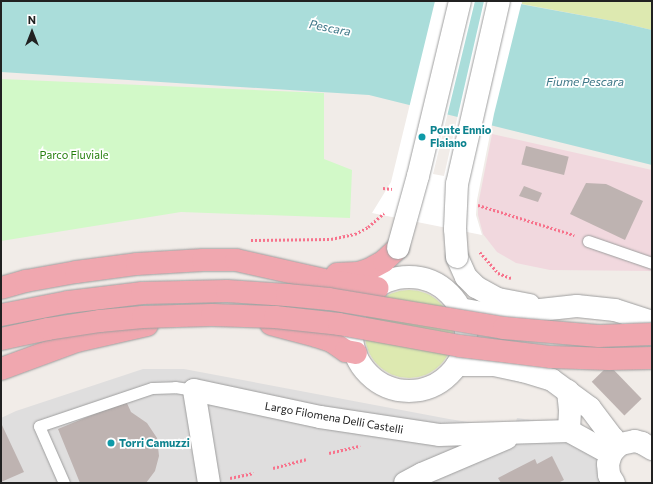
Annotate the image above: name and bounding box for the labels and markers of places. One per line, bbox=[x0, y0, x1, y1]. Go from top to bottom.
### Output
place label: Ponte Ennio Flaiano bbox=[430, 124, 491, 150]
marker: Ponte Ennio Flaiano bbox=[417, 132, 427, 142]
place label: Torri Camuzzi bbox=[119, 436, 190, 450]
marker: Torri Camuzzi bbox=[106, 438, 116, 448]

